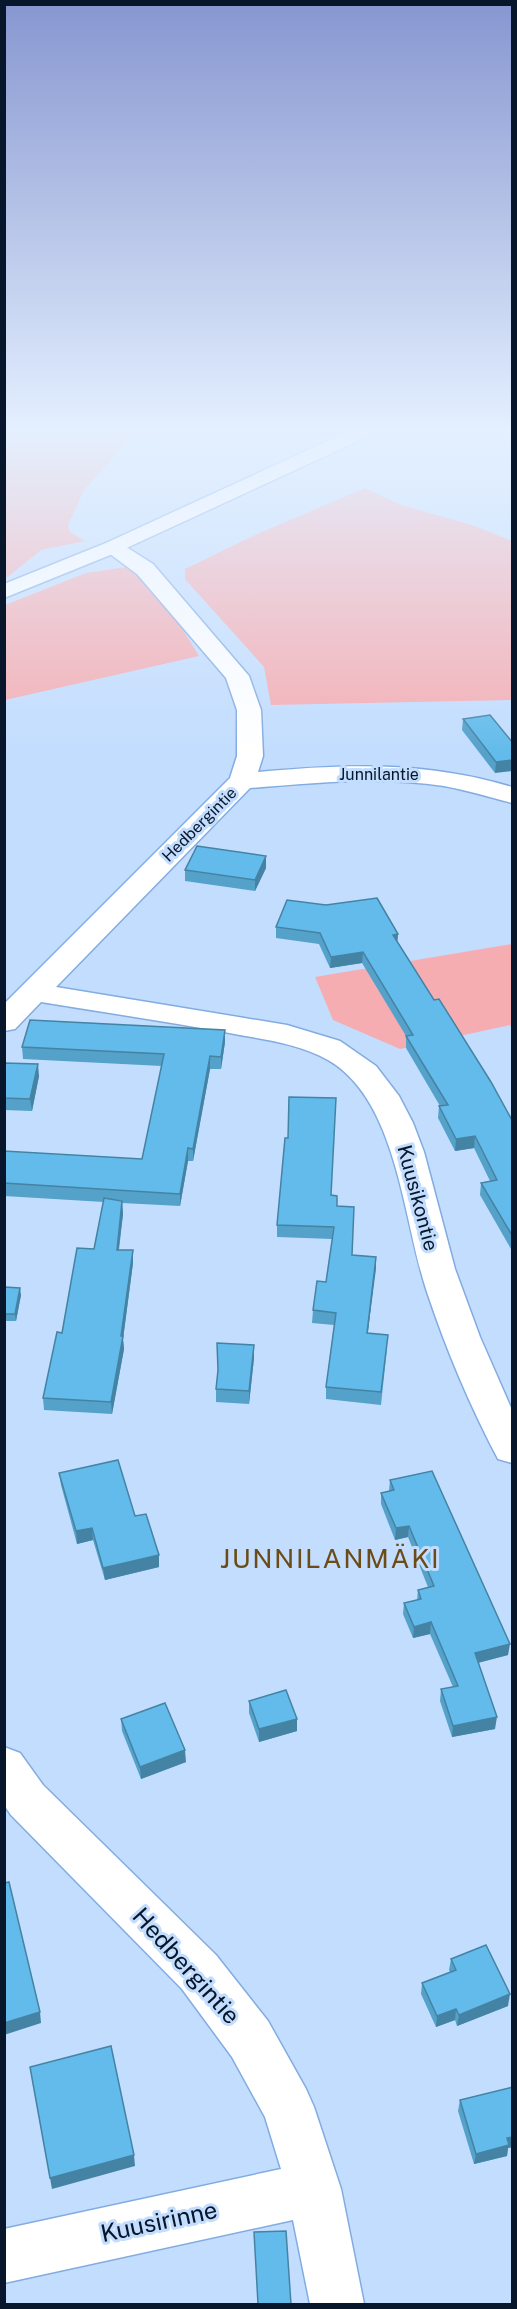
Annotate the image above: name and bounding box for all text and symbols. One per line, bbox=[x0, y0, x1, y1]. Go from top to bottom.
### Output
street label: Junnilantie bbox=[339, 765, 419, 784]
street label: Hedbergintie bbox=[158, 783, 241, 866]
street label: Kuusikontie bbox=[392, 1142, 444, 1254]
district label: JUNNILANMÄKI bbox=[220, 1542, 440, 1574]
street label: Hedbergintie bbox=[127, 1902, 246, 2029]
street label: Kuusirinne bbox=[98, 2195, 220, 2247]

